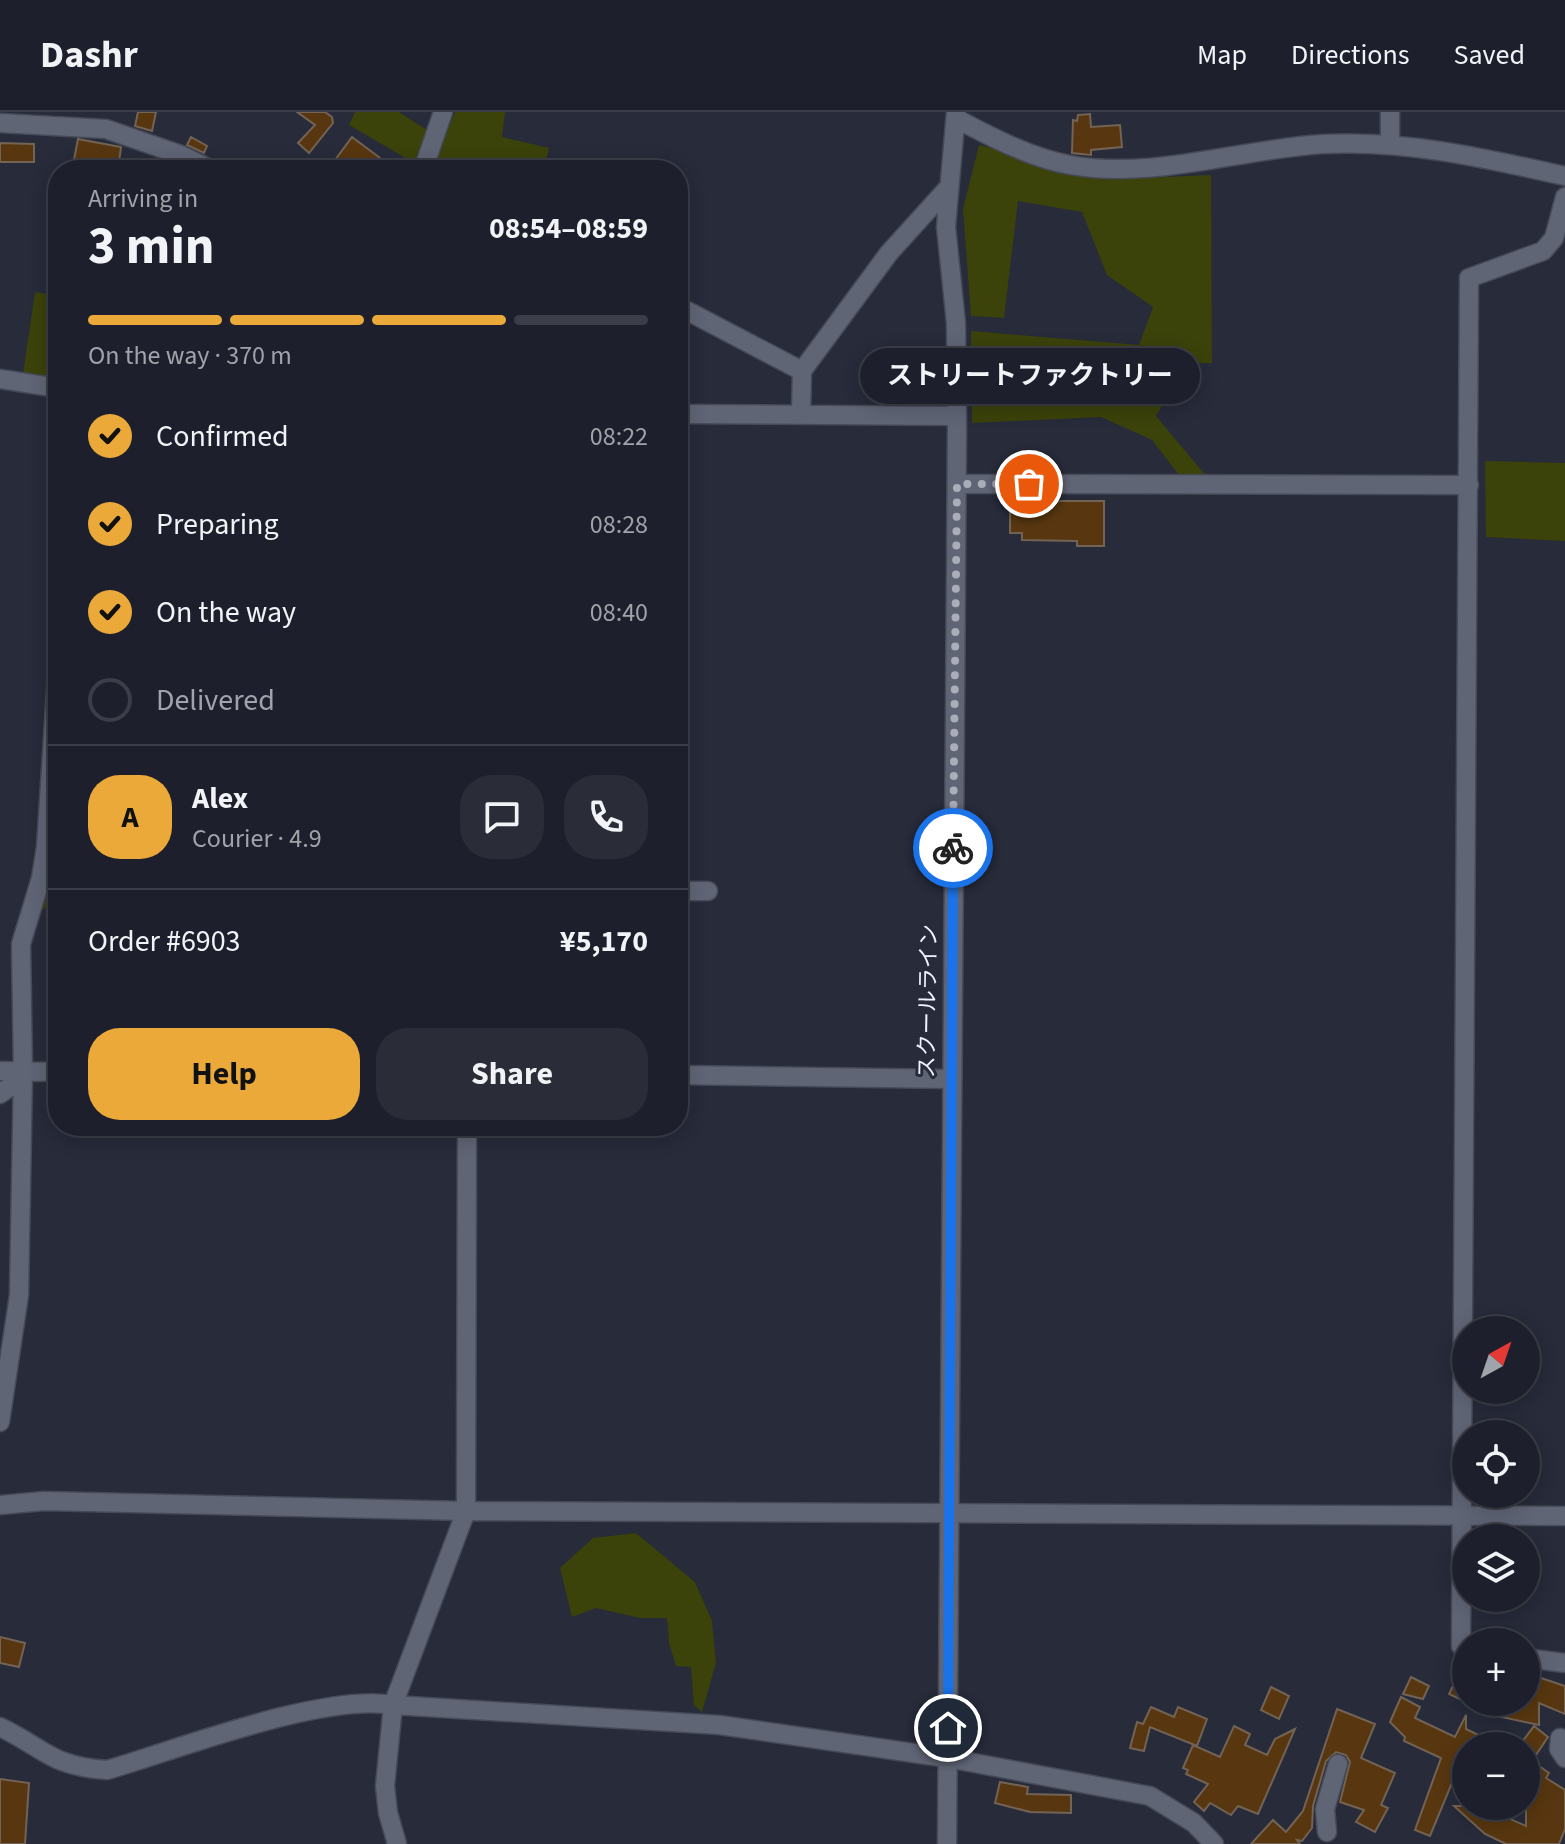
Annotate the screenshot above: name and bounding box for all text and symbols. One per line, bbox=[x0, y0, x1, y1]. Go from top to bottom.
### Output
text: Dashr bbox=[40, 28, 138, 82]
text: Map bbox=[1197, 35, 1247, 75]
text: Directions bbox=[1291, 35, 1410, 75]
text: Saved bbox=[1454, 35, 1525, 75]
text: Arriving in bbox=[88, 180, 198, 217]
text: 08:54–08:59 bbox=[489, 207, 648, 250]
text: 3 min bbox=[88, 210, 215, 284]
text: On the way · 370 m bbox=[88, 337, 292, 374]
callout: ストリートファクトリー bbox=[859, 348, 1199, 404]
text: ストリートファクトリー bbox=[887, 357, 1173, 394]
icon: check bbox=[88, 414, 132, 458]
text: Confirmed bbox=[156, 415, 289, 458]
text: 08:22 bbox=[590, 418, 648, 455]
pin bbox=[995, 450, 1063, 518]
icon: bag bbox=[1007, 462, 1051, 506]
icon: check bbox=[88, 502, 132, 546]
text: Preparing bbox=[156, 503, 279, 546]
text: 08:28 bbox=[590, 506, 648, 543]
icon: check bbox=[88, 590, 132, 634]
text: On the way bbox=[156, 591, 296, 634]
text: 08:40 bbox=[590, 594, 648, 631]
text: Delivered bbox=[156, 679, 275, 722]
button: chat bbox=[460, 775, 544, 859]
button: phone bbox=[564, 775, 648, 859]
text: Alex bbox=[192, 777, 248, 820]
text: A bbox=[121, 796, 139, 839]
courier bbox=[913, 808, 993, 888]
text: Courier · 4.9 bbox=[192, 820, 322, 857]
icon: bike bbox=[931, 826, 975, 870]
text: Order #6903 bbox=[88, 920, 241, 963]
text: ¥5,170 bbox=[560, 920, 648, 963]
street label: スクールライン bbox=[911, 924, 945, 1078]
button: Help bbox=[88, 1028, 360, 1120]
button: Share bbox=[376, 1028, 648, 1120]
north arrow bbox=[1452, 1316, 1540, 1404]
map controls bbox=[1452, 1316, 1540, 1820]
button: locate bbox=[1452, 1420, 1540, 1508]
button: layers bbox=[1452, 1524, 1540, 1612]
button: + bbox=[1452, 1628, 1540, 1716]
pin bbox=[914, 1694, 982, 1762]
icon: home bbox=[926, 1706, 970, 1750]
button: − bbox=[1452, 1732, 1540, 1820]

